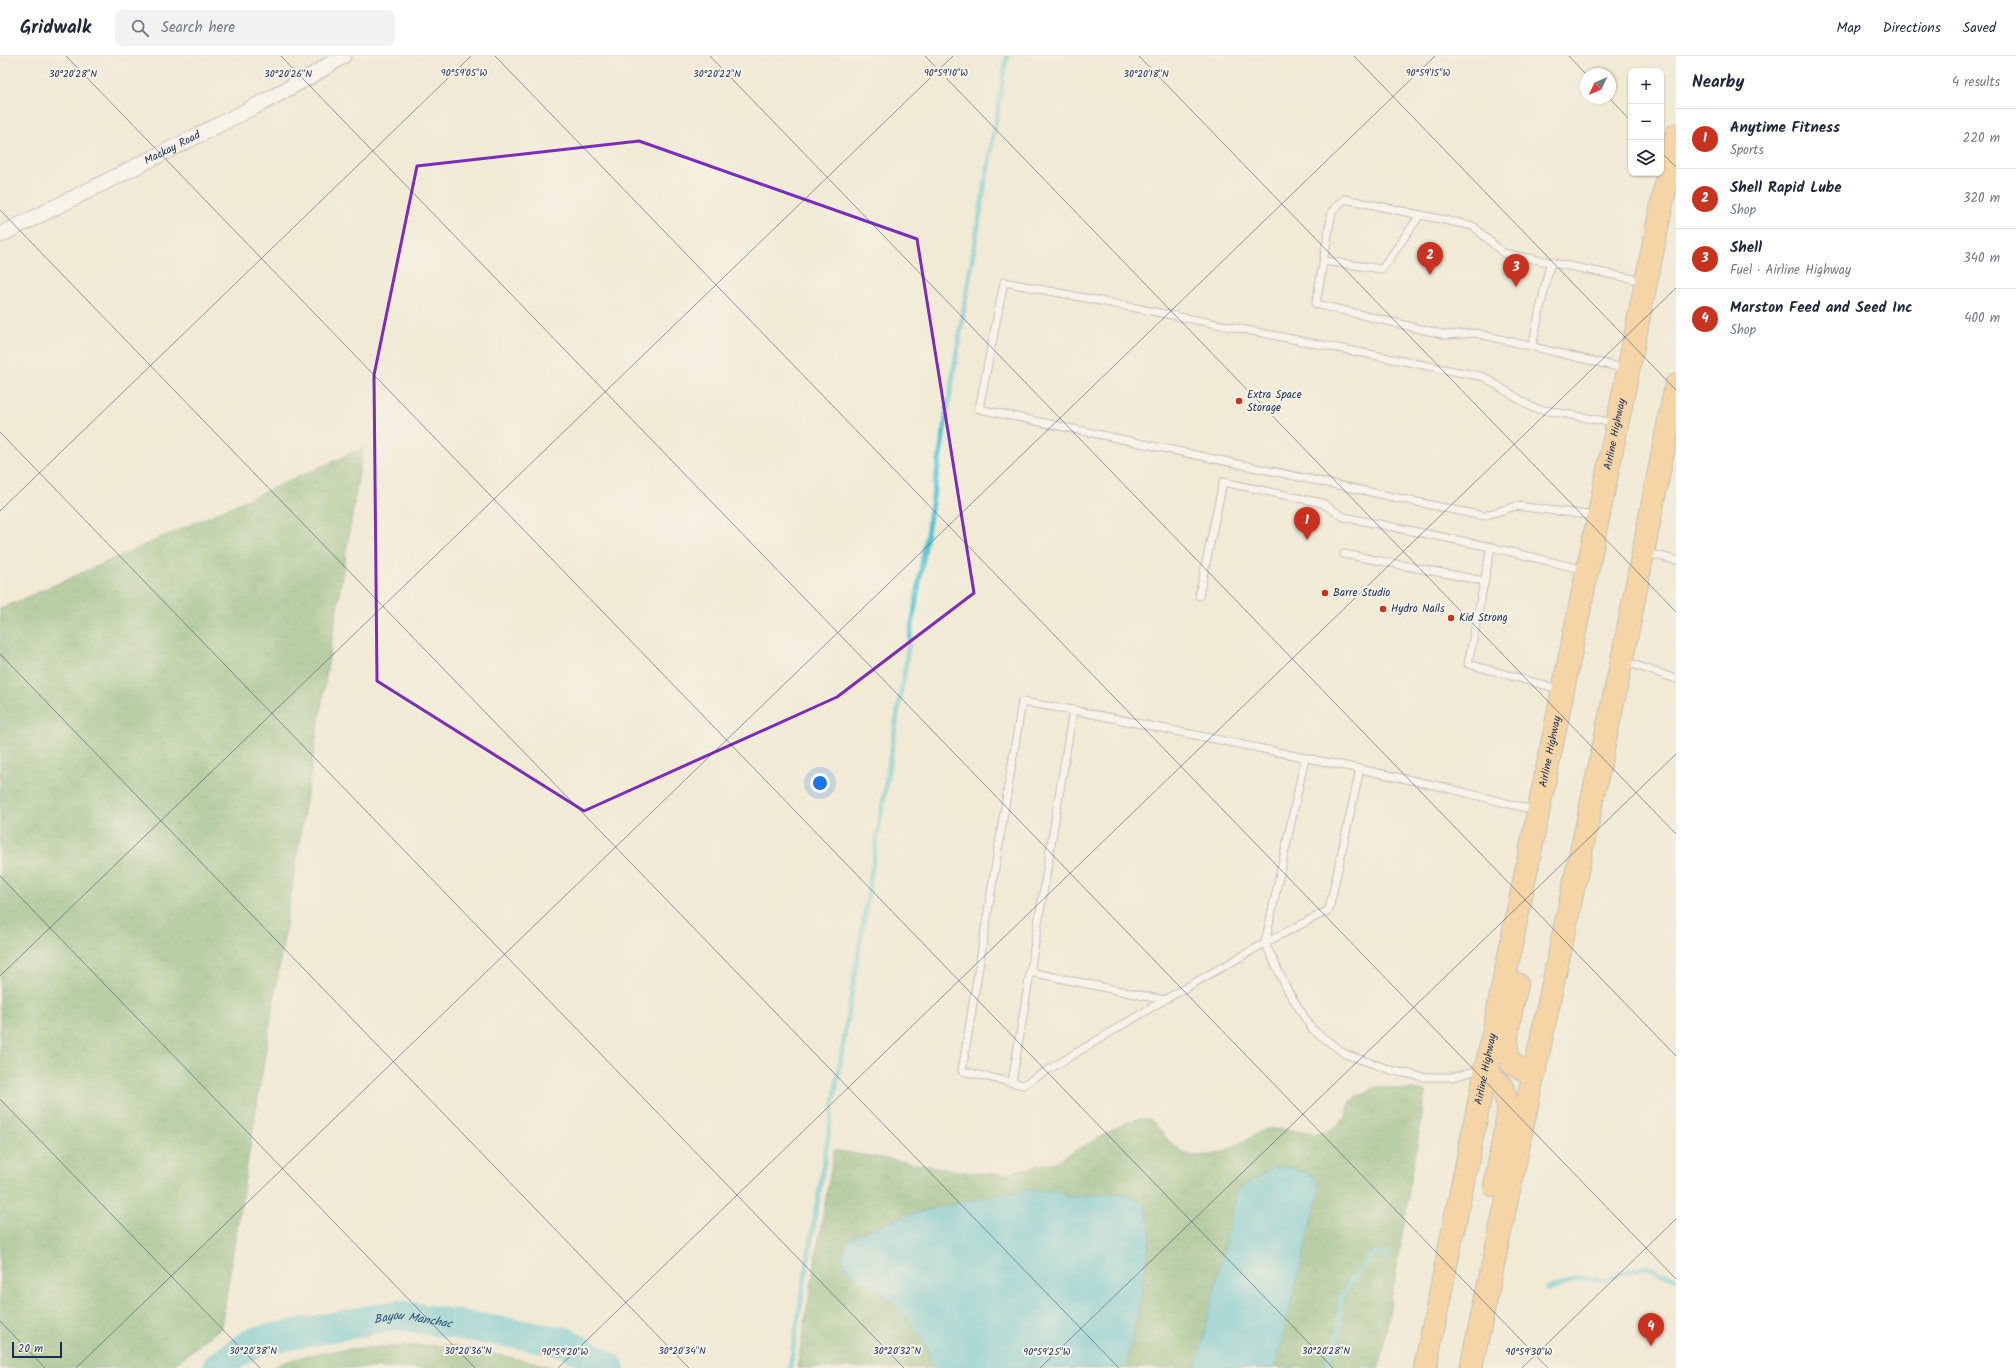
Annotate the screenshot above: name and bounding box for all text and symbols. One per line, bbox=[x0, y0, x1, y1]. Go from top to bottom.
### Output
search box bbox=[115, 10, 395, 46]
text: Gridwalk bbox=[20, 13, 91, 43]
text: Search here bbox=[161, 16, 235, 40]
icon: search bbox=[129, 17, 151, 39]
text: Map bbox=[1836, 17, 1861, 39]
text: Directions bbox=[1883, 17, 1941, 39]
text: Saved bbox=[1963, 17, 1996, 39]
text: 90°59'05"W bbox=[441, 65, 487, 81]
text: 90°59'10"W bbox=[924, 65, 968, 81]
text: 90°59'15"W bbox=[1406, 65, 1450, 81]
text: 30°20'28"N bbox=[49, 66, 97, 82]
text: 30°20'26"N bbox=[264, 66, 312, 82]
text: 30°20'22"N bbox=[693, 66, 741, 82]
text: 30°20'18"N bbox=[1123, 66, 1169, 82]
north arrow bbox=[1580, 68, 1616, 104]
map controls bbox=[1628, 68, 1664, 176]
button: + bbox=[1628, 68, 1664, 104]
text: Nearby bbox=[1692, 69, 1744, 96]
text: 4 results bbox=[1952, 72, 2000, 93]
button: − bbox=[1628, 104, 1664, 140]
text: Anytime Fitness bbox=[1730, 116, 1840, 140]
street label: Mackay Road bbox=[141, 126, 204, 170]
text: 1 bbox=[1703, 128, 1707, 149]
text: 220 m bbox=[1963, 128, 2000, 149]
button: layers bbox=[1628, 140, 1664, 176]
text: Sports bbox=[1730, 140, 1764, 161]
text: Shell Rapid Lube bbox=[1730, 176, 1842, 200]
text: 2 bbox=[1701, 188, 1709, 209]
text: 320 m bbox=[1963, 188, 2000, 209]
text: Shop bbox=[1730, 200, 1756, 221]
text: Shell bbox=[1730, 236, 1762, 260]
pin: 2 bbox=[1417, 242, 1443, 275]
text: 3 bbox=[1701, 248, 1709, 269]
text: 340 m bbox=[1963, 248, 2000, 269]
pin: 3 bbox=[1503, 254, 1529, 287]
text: Fuel · Airline Highway bbox=[1730, 260, 1851, 281]
text: Marston Feed and Seed Inc bbox=[1730, 296, 1913, 320]
text: 4 bbox=[1701, 308, 1709, 329]
text: 400 m bbox=[1964, 308, 2000, 329]
text: Shop bbox=[1730, 320, 1756, 341]
place label: Extra Space Storage bbox=[1247, 386, 1302, 417]
marker: Extra Space Storage bbox=[1234, 396, 1244, 406]
street label: Airline Highway bbox=[1599, 396, 1631, 471]
pin: 1 bbox=[1294, 507, 1320, 540]
place label: Barre Studio bbox=[1333, 584, 1390, 602]
marker: Barre Studio bbox=[1320, 588, 1330, 598]
place label: Hydro Nails bbox=[1391, 600, 1445, 618]
marker: Hydro Nails bbox=[1378, 604, 1388, 614]
place label: Kid Strong bbox=[1459, 609, 1508, 627]
marker: Kid Strong bbox=[1446, 613, 1456, 623]
street label: Airline Highway bbox=[1534, 714, 1567, 789]
your location bbox=[810, 773, 830, 793]
street label: Airline Highway bbox=[1470, 1031, 1502, 1106]
water label: Bayou Manchac bbox=[372, 1305, 455, 1333]
pin: 4 bbox=[1638, 1313, 1664, 1346]
scale bar bbox=[12, 1340, 62, 1359]
text: 20 m bbox=[18, 1340, 43, 1358]
text: 30°20'38"N bbox=[229, 1343, 277, 1359]
text: 30°20'36"N bbox=[444, 1343, 492, 1359]
text: 30°20'34"N bbox=[658, 1343, 706, 1359]
text: 30°20'32"N bbox=[873, 1343, 921, 1359]
text: 30°20'28"N bbox=[1302, 1343, 1350, 1359]
text: 90°59'20"W bbox=[542, 1344, 589, 1360]
text: 90°59'25"W bbox=[1023, 1344, 1071, 1360]
text: 90°59'30"W bbox=[1506, 1344, 1553, 1360]

